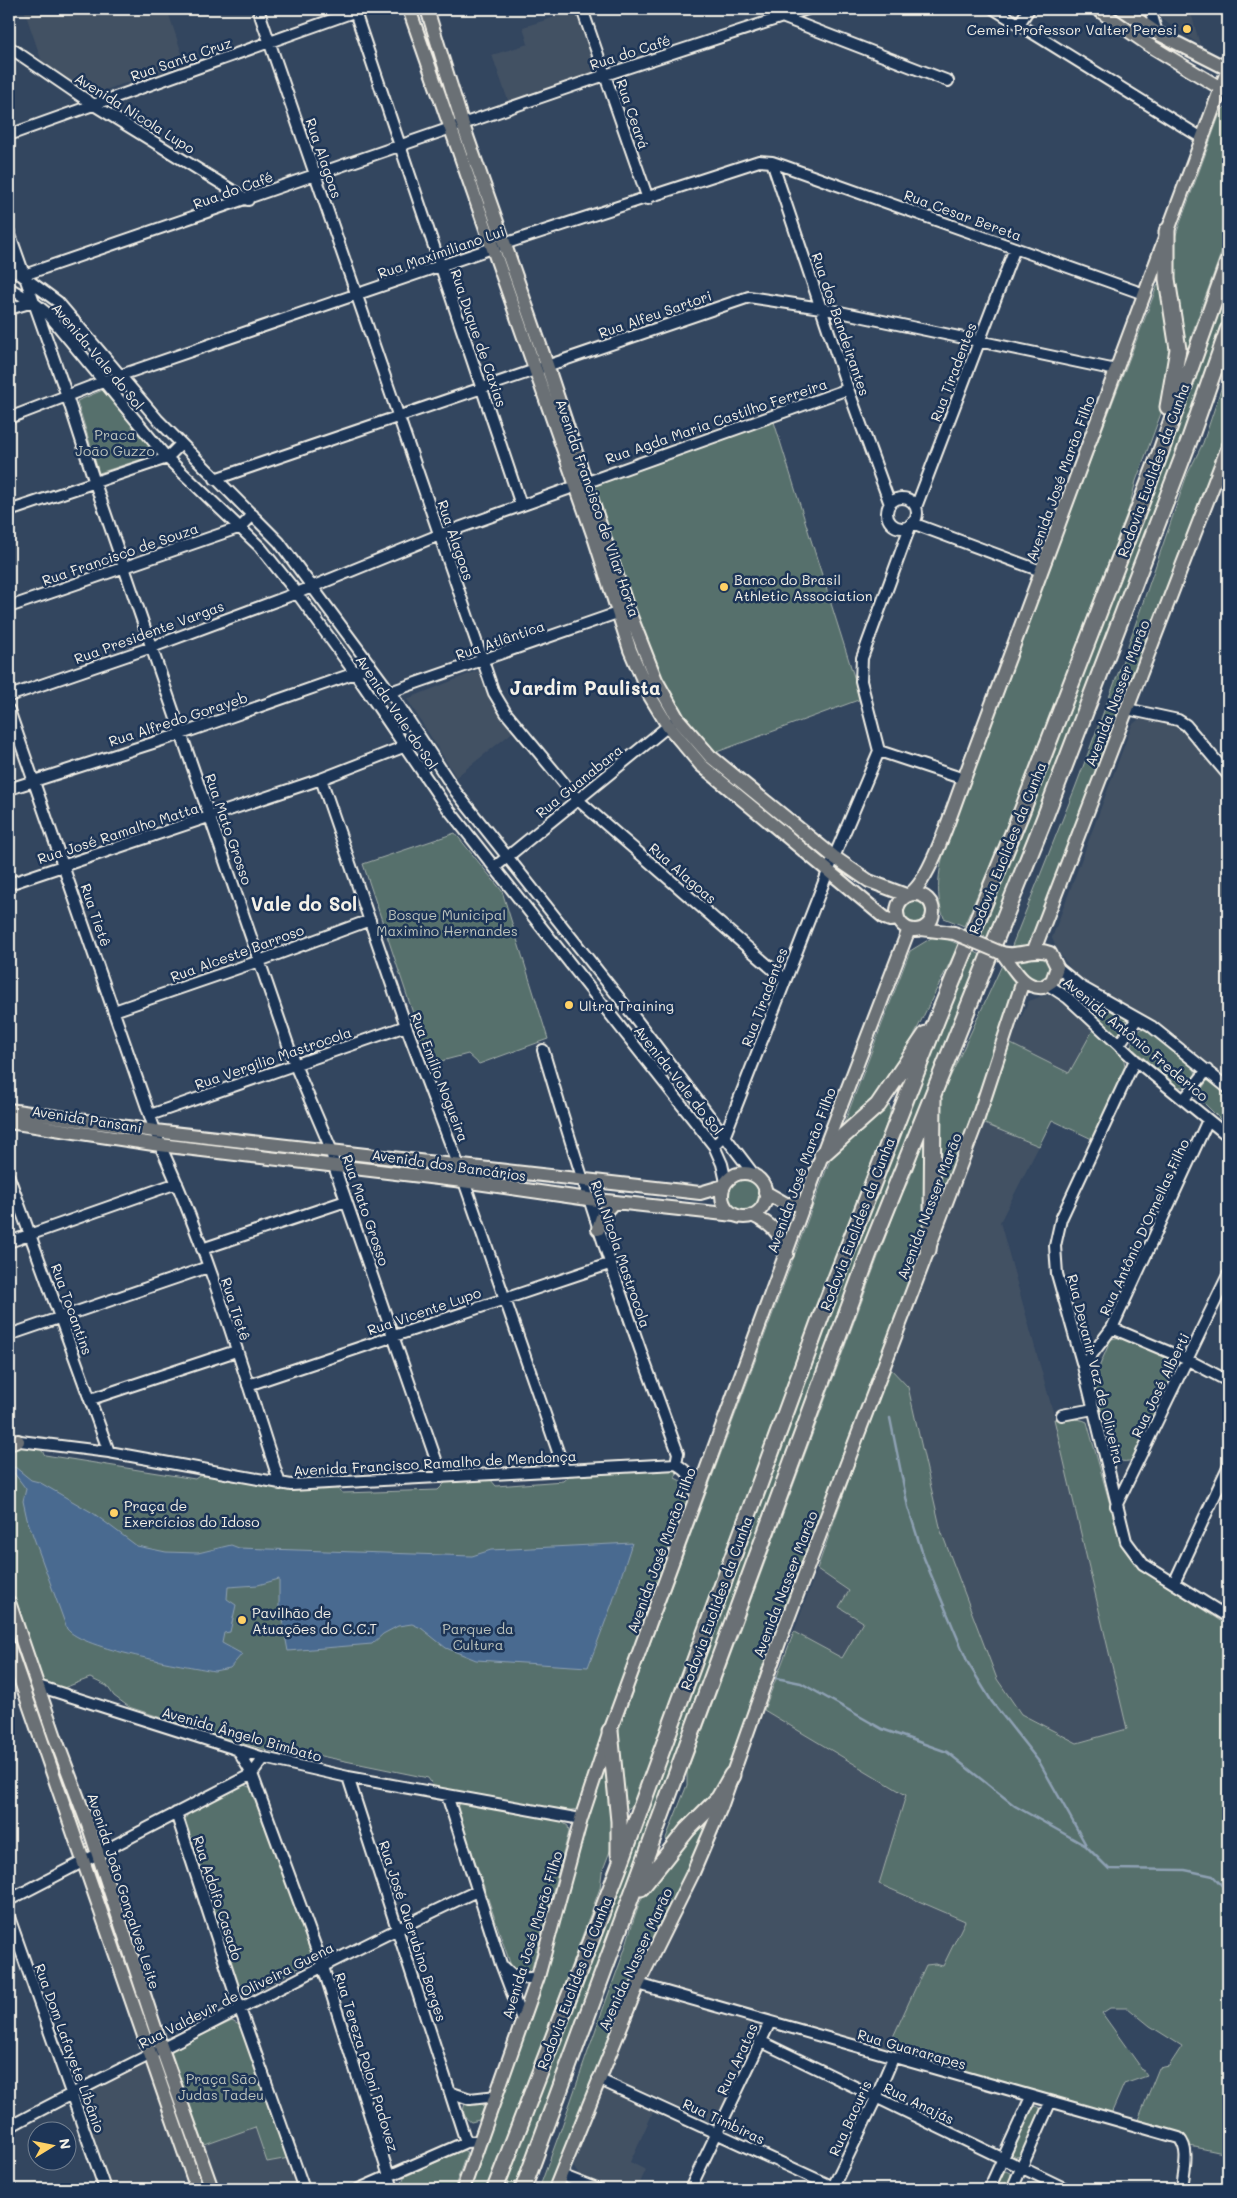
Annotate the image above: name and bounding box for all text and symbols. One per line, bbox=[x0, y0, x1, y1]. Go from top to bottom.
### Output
place label: Cemei Professor Valter Peresi bbox=[967, 20, 1177, 39]
marker: Cemei Professor Valter Peresi bbox=[1181, 23, 1193, 35]
street label: Rua do Café bbox=[587, 30, 673, 74]
street label: Rua Santa Cruz bbox=[128, 33, 234, 85]
street label: Avenida Nicola Lupo bbox=[71, 68, 199, 158]
street label: Rua Ceará bbox=[612, 76, 654, 152]
street label: Rua Alagoas bbox=[301, 115, 347, 201]
street label: Rua do Café bbox=[190, 167, 276, 213]
street label: Rua Cesar Bereta bbox=[902, 185, 1024, 245]
street label: Rua Maximiliano Lui bbox=[375, 221, 507, 283]
street label: Rua dos Bandeirantes bbox=[808, 250, 874, 398]
street label: Rua Duque de Caxias bbox=[446, 267, 512, 409]
street label: Rua Alfeu Sartori bbox=[596, 286, 714, 342]
street label: Avenida Vale do Sol bbox=[48, 298, 148, 414]
street label: Rua Tiradentes bbox=[925, 320, 981, 424]
street label: Rua Agda Maria Castilho Ferreira bbox=[603, 374, 829, 468]
street label: Rodovia Euclides da Cunha bbox=[1113, 380, 1193, 560]
street label: Avenida José Marão Filho bbox=[1021, 393, 1099, 563]
street label: Avenida Francisco de Vilar Horta bbox=[552, 396, 644, 620]
park label: Praca João Guzzo bbox=[75, 425, 155, 460]
street label: Rua Alagoas bbox=[433, 497, 479, 583]
street label: Rua Francisco de Souza bbox=[39, 518, 201, 590]
place label: Banco do Brasil Athletic Association bbox=[734, 570, 872, 605]
marker: Banco do Brasil Athletic Association bbox=[718, 581, 730, 593]
street label: Rua Presidente Vargas bbox=[71, 596, 227, 668]
street label: Rua Atlântica bbox=[453, 616, 547, 664]
street label: Avenida Nasser Marão bbox=[1080, 617, 1154, 769]
street label: Avenida Vale do Sol bbox=[352, 651, 442, 773]
district label: Jardim Paulista bbox=[509, 675, 661, 700]
street label: Rua Alfredo Gorayeb bbox=[106, 688, 250, 750]
street label: Rua Guanabara bbox=[532, 740, 626, 822]
street label: Rodovia Euclides da Cunha bbox=[964, 759, 1050, 937]
street label: Rua Mato Grosso bbox=[201, 771, 257, 887]
street label: Rua José Ramalho Matta bbox=[35, 798, 201, 868]
street label: Rua Alagoas bbox=[645, 838, 721, 908]
street label: Rua Tietê bbox=[76, 881, 116, 949]
district label: Vale do Sol bbox=[251, 891, 357, 916]
park label: Bosque Municipal Maximino Hernandes bbox=[376, 905, 518, 940]
street label: Rua Alceste Barroso bbox=[168, 920, 306, 986]
street label: Rua Tiradentes bbox=[736, 945, 792, 1049]
street label: Avenida Antônio Frederico bbox=[1059, 973, 1213, 1105]
place label: Ultra Training bbox=[579, 996, 674, 1015]
marker: Ultra Training bbox=[563, 999, 575, 1011]
street label: Rua Emílio Nogueira bbox=[407, 1010, 473, 1144]
street label: Avenida Vale do Sol bbox=[630, 1021, 728, 1139]
street label: Rua Vergilio Mastrocola bbox=[192, 1022, 354, 1094]
street label: Avenida José Marão Filho bbox=[762, 1085, 840, 1255]
street label: Avenida Pansani bbox=[31, 1101, 143, 1137]
street label: Avenida Nasser Marão bbox=[892, 1130, 966, 1282]
street label: Rodovia Euclides da Cunha bbox=[815, 1135, 899, 1313]
street label: Rua Antônio D'Ornellas Filho bbox=[1095, 1136, 1193, 1318]
street label: Avenida dos Bancários bbox=[371, 1145, 527, 1185]
street label: Rua Mato Grosso bbox=[338, 1152, 394, 1268]
street label: Rua Nicola Mastrocola bbox=[587, 1178, 655, 1330]
street label: Rua Tocantins bbox=[47, 1261, 97, 1357]
street label: Rua Devanir Vaz de Oliveira bbox=[1063, 1272, 1129, 1466]
street label: Rua Tietê bbox=[217, 1275, 255, 1343]
street label: Rua Vicente Lupo bbox=[365, 1283, 483, 1339]
street label: Rua José Alberti bbox=[1126, 1330, 1194, 1440]
street label: Avenida Francisco Ramalho de Mendonça bbox=[293, 1446, 577, 1480]
street label: Avenida José Marão Filho bbox=[622, 1465, 700, 1635]
place label: Praça de Exercícios do Idoso bbox=[124, 1496, 260, 1531]
marker: Praça de Exercícios do Idoso bbox=[108, 1507, 120, 1519]
street label: Avenida Nasser Marão bbox=[748, 1508, 822, 1660]
street label: Rodovia Euclides da Cunha bbox=[676, 1513, 756, 1693]
place label: Pavilhão de Atuações do C.C.T bbox=[252, 1603, 377, 1638]
marker: Pavilhão de Atuações do C.C.T bbox=[236, 1614, 248, 1626]
park label: Parque da Cultura bbox=[442, 1619, 514, 1654]
street label: Avenida Ângelo Bimbato bbox=[160, 1702, 324, 1766]
street label: Avenida João Gonçalves Leite bbox=[83, 1790, 165, 1992]
street label: Rua Adolfo Casado bbox=[189, 1833, 247, 1963]
street label: Rua José Querubino Borges bbox=[375, 1838, 451, 2024]
street label: Avenida José Marão Filho bbox=[497, 1849, 567, 2021]
street label: Avenida Nasser Marão bbox=[594, 1885, 676, 2033]
street label: Rodovia Euclides da Cunha bbox=[532, 1894, 616, 2072]
street label: Rua Valdevir de Oliveira Guena bbox=[135, 1937, 337, 2053]
street label: Rua Dom Lafayete Libânio bbox=[31, 1961, 109, 2135]
street label: Rua Tereza Poloni Padovez bbox=[331, 1970, 403, 2154]
street label: Rua Aratas bbox=[712, 2020, 762, 2098]
street label: Rua Guararapes bbox=[855, 2024, 969, 2074]
park label: Praça São Judas Tadeu bbox=[178, 2069, 264, 2104]
street label: Rua Bacuris bbox=[824, 2077, 876, 2159]
street label: Rua Anajás bbox=[881, 2078, 957, 2128]
street label: Rua Timbiras bbox=[680, 2094, 768, 2148]
north arrow bbox=[28, 2120, 78, 2170]
text: N bbox=[55, 2137, 76, 2151]

